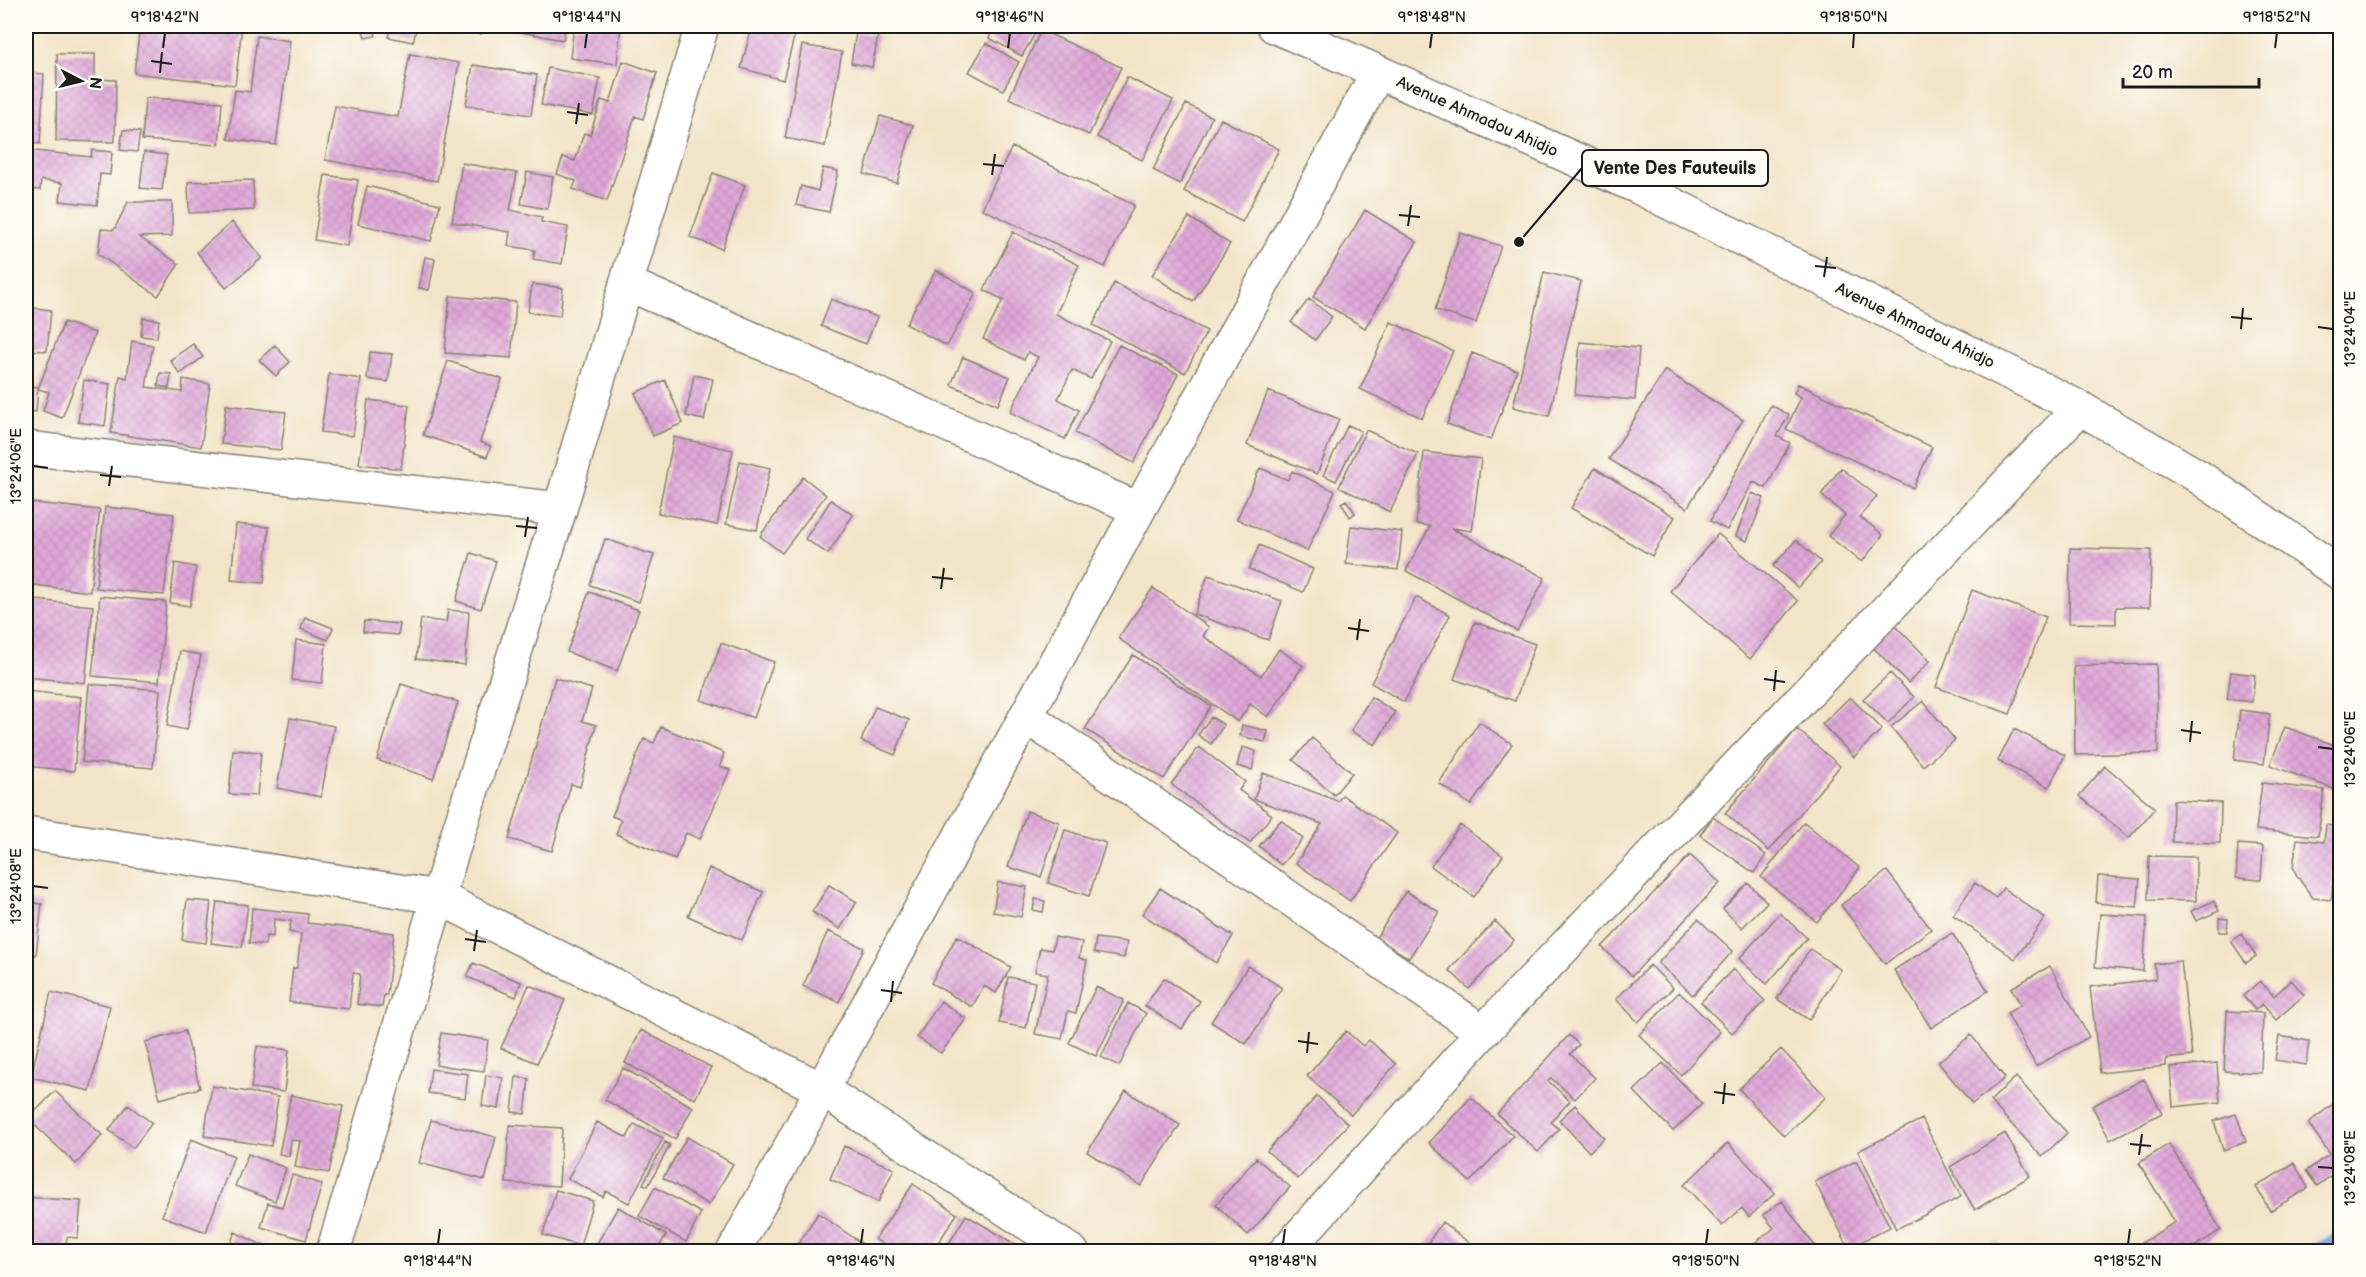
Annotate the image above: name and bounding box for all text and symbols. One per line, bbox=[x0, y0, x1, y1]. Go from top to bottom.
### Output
text: 9°18'42"N bbox=[131, 8, 199, 27]
text: 9°18'44"N bbox=[553, 8, 621, 27]
text: 9°18'46"N bbox=[976, 8, 1044, 27]
text: 9°18'48"N bbox=[1398, 8, 1466, 27]
text: 9°18'50"N bbox=[1820, 8, 1888, 27]
text: 9°18'52"N bbox=[2243, 8, 2311, 27]
north arrow bbox=[51, 51, 111, 111]
scale bar bbox=[2123, 51, 2260, 89]
text: 20 m bbox=[2132, 62, 2173, 83]
street label: Avenue Ahmadou Ahidjo bbox=[1393, 73, 1561, 161]
text: N bbox=[84, 76, 105, 90]
callout: Vente Des Fauteuils bbox=[1582, 150, 1768, 186]
text: Vente Des Fauteuils bbox=[1594, 158, 1756, 179]
street label: Avenue Ahmadou Ahidjo bbox=[1832, 279, 1998, 373]
text: 13°24'04"E bbox=[2341, 291, 2360, 367]
text: 13°24'06"E bbox=[7, 428, 26, 504]
text: 13°24'06"E bbox=[2341, 711, 2360, 787]
text: 13°24'08"E bbox=[7, 848, 26, 924]
text: 13°24'08"E bbox=[2341, 1130, 2360, 1206]
text: 9°18'44"N bbox=[404, 1252, 472, 1271]
text: 9°18'46"N bbox=[827, 1252, 895, 1271]
text: 9°18'48"N bbox=[1249, 1252, 1317, 1271]
text: 9°18'50"N bbox=[1672, 1252, 1740, 1271]
text: 9°18'52"N bbox=[2094, 1252, 2162, 1271]

